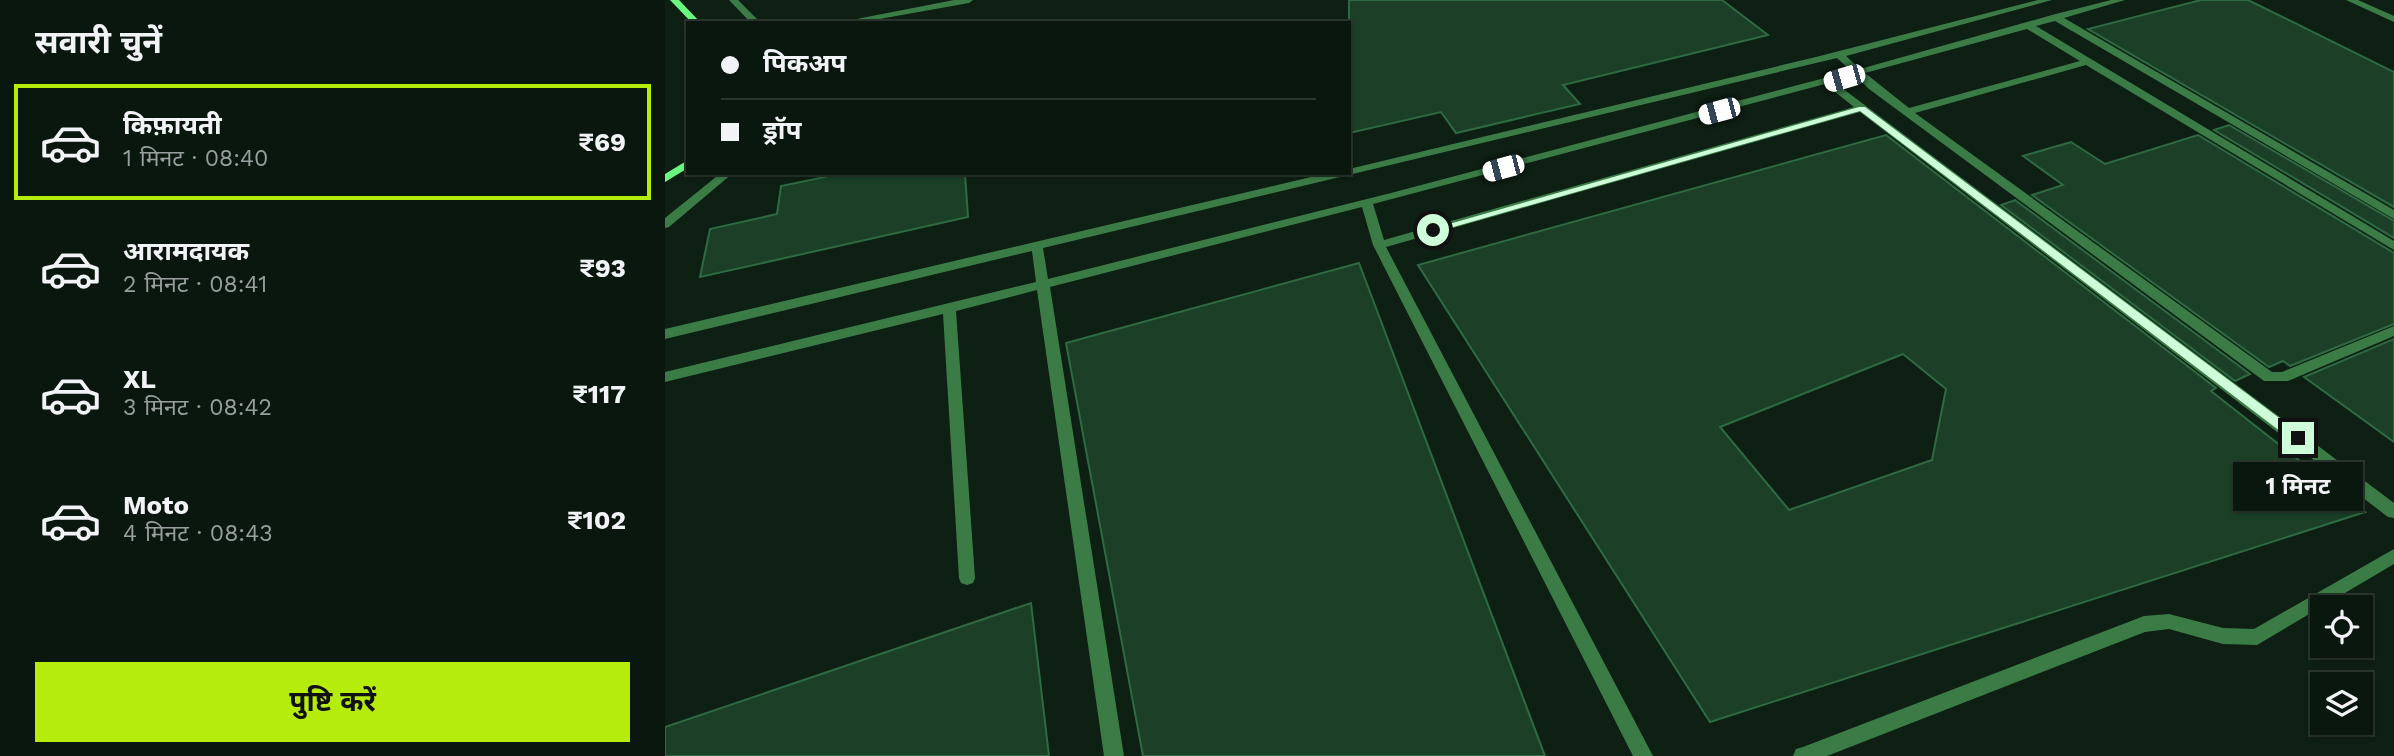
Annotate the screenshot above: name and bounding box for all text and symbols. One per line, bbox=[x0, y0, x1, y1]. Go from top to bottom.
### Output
text: सवारी चुनें bbox=[35, 23, 162, 61]
text: पिकअप bbox=[763, 48, 846, 78]
car bbox=[1821, 62, 1868, 94]
car bbox=[1696, 95, 1743, 127]
text: किफ़ायती bbox=[123, 110, 222, 140]
icon: car bbox=[39, 111, 102, 174]
text: ड्रॉप bbox=[763, 115, 801, 145]
text: ₹69 bbox=[578, 127, 626, 157]
text: 1 मिनट · 08:40 bbox=[123, 145, 268, 172]
car bbox=[1480, 152, 1527, 184]
route start bbox=[1417, 214, 1449, 246]
text: आरामदायक bbox=[123, 236, 249, 266]
icon: car bbox=[39, 237, 102, 300]
text: ₹93 bbox=[579, 253, 626, 283]
text: 2 मिनट · 08:41 bbox=[123, 271, 267, 298]
icon: car bbox=[39, 363, 102, 426]
text: XL bbox=[123, 364, 156, 394]
text: ₹117 bbox=[572, 379, 626, 409]
text: 3 मिनट · 08:42 bbox=[123, 394, 272, 421]
route end bbox=[2282, 422, 2314, 454]
callout: 1 मिनट bbox=[2233, 462, 2363, 512]
text: 1 मिनट bbox=[2266, 473, 2330, 500]
icon: car bbox=[39, 489, 102, 552]
text: Moto bbox=[123, 490, 189, 520]
text: ₹102 bbox=[567, 505, 626, 535]
text: 4 मिनट · 08:43 bbox=[123, 520, 273, 547]
map controls bbox=[2310, 595, 2373, 735]
button: locate bbox=[2310, 595, 2373, 658]
button: पुष्टि करें bbox=[35, 662, 630, 742]
button: layers bbox=[2310, 672, 2373, 735]

